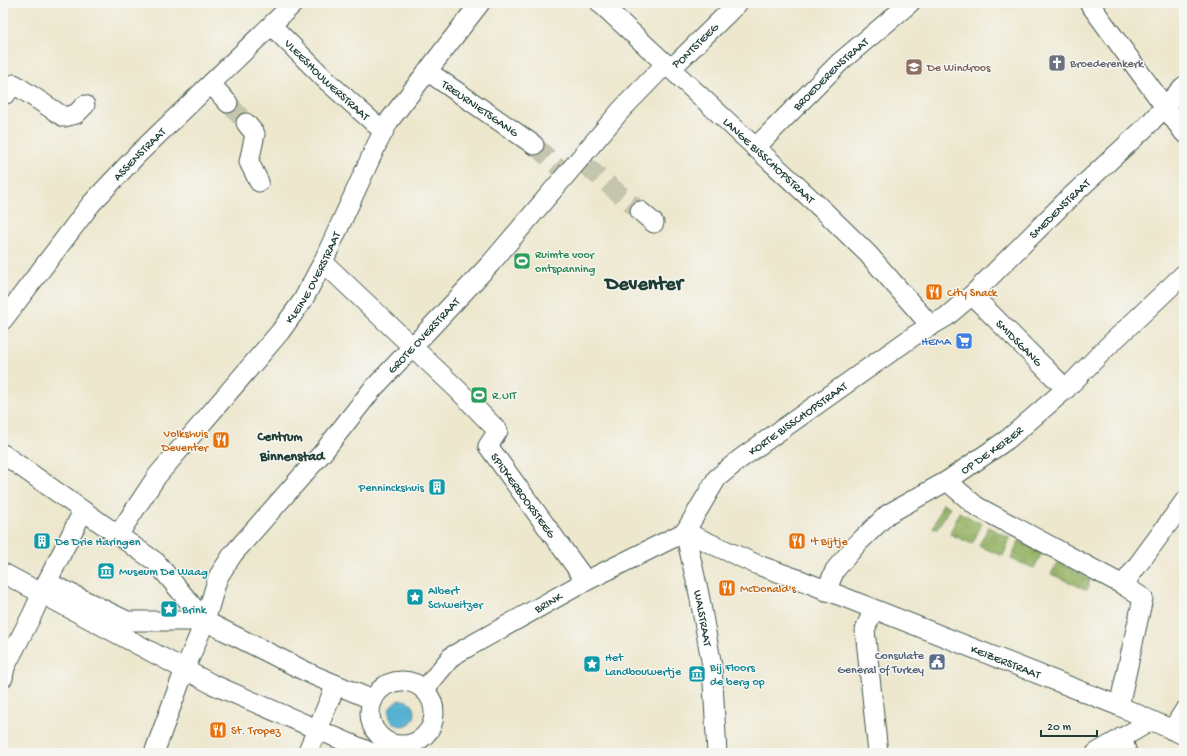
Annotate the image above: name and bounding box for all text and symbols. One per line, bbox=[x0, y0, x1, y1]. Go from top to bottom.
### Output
street label: PONTSTEEG bbox=[670, 21, 723, 73]
street label: BROEDERENSTRAAT bbox=[790, 35, 873, 115]
street label: VLEESHOUWERSTRAAT bbox=[280, 37, 373, 125]
church icon: Broederenkerk bbox=[1047, 53, 1067, 73]
school or university icon: De Windroos bbox=[904, 57, 924, 77]
place label: Broederenkerk bbox=[1069, 58, 1145, 72]
place label: De Windroos bbox=[926, 62, 991, 76]
street label: TREURNIETSGANG bbox=[437, 78, 521, 141]
street label: LANGE BISSCHOPSTRAAT bbox=[719, 116, 818, 209]
street label: ASSENSTRAAT bbox=[111, 125, 171, 185]
street label: SMEDENSTRAAT bbox=[1027, 176, 1095, 243]
street label: KLEINE OVERSTRAAT bbox=[283, 229, 345, 327]
place label: Ruimte voor ontspanning bbox=[535, 249, 596, 277]
sports icon: Ruimte voor ontspanning bbox=[512, 251, 532, 271]
district label: Deventer bbox=[603, 274, 685, 297]
restaurant icon: City Snack bbox=[924, 282, 944, 302]
place label: City Snack bbox=[947, 287, 999, 301]
street label: GROTE OVERSTRAAT bbox=[386, 295, 465, 378]
street label: SMIDSGANG bbox=[992, 318, 1045, 370]
supermarket icon: HEMA bbox=[954, 331, 974, 351]
place label: HEMA bbox=[921, 336, 952, 350]
street label: KORTE BISSCHOPSTRAAT bbox=[746, 379, 852, 460]
sports icon: R.UIT bbox=[469, 385, 489, 405]
place label: R.UIT bbox=[492, 390, 518, 404]
street label: OP DE KEIZER bbox=[959, 424, 1027, 478]
place label: Volkshuis Deventer bbox=[160, 428, 210, 456]
restaurant icon: Volkshuis Deventer bbox=[211, 430, 231, 450]
district label: Centrum bbox=[256, 430, 303, 445]
district label: Binnenstad bbox=[259, 449, 326, 466]
street label: SPIJKERBOORSTEEG bbox=[487, 451, 558, 542]
building icon: Penninckshuis bbox=[427, 477, 447, 497]
place label: Penninckshuis bbox=[358, 482, 425, 496]
building icon: De Drie Haringen bbox=[32, 531, 52, 551]
restaurant icon: 't Bijtje bbox=[787, 531, 807, 551]
place label: De Drie Haringen bbox=[54, 536, 141, 550]
place label: 't Bijtje bbox=[810, 536, 848, 550]
museum icon: Museum De Waag bbox=[96, 561, 116, 581]
place label: Museum De Waag bbox=[119, 566, 208, 580]
restaurant icon: McDonald's bbox=[717, 578, 737, 598]
place label: McDonald's bbox=[740, 583, 797, 597]
place label: Albert Schweitzer bbox=[428, 585, 485, 613]
place icon: Albert Schweitzer bbox=[405, 587, 425, 607]
street label: WALSTRAAT bbox=[689, 589, 714, 649]
street label: BRINK bbox=[532, 590, 567, 618]
place icon: Brink bbox=[159, 599, 179, 619]
place label: Brink bbox=[181, 604, 208, 618]
street label: KEIZERSTRAAT bbox=[968, 643, 1043, 684]
place label: Consulate General of Turkey bbox=[837, 650, 925, 678]
place label: Het Landbouwertje bbox=[605, 652, 682, 680]
public building icon: Consulate General of Turkey bbox=[927, 652, 947, 672]
place icon: Het Landbouwertje bbox=[582, 654, 602, 674]
place label: Bij Floors de berg op bbox=[709, 662, 765, 690]
museum icon: Bij Floors de berg op bbox=[687, 664, 707, 684]
scale bar bbox=[1041, 712, 1097, 738]
restaurant icon: St. Tropez bbox=[208, 720, 228, 740]
text: 20 m bbox=[1047, 721, 1072, 735]
place label: St. Tropez bbox=[231, 725, 281, 739]

